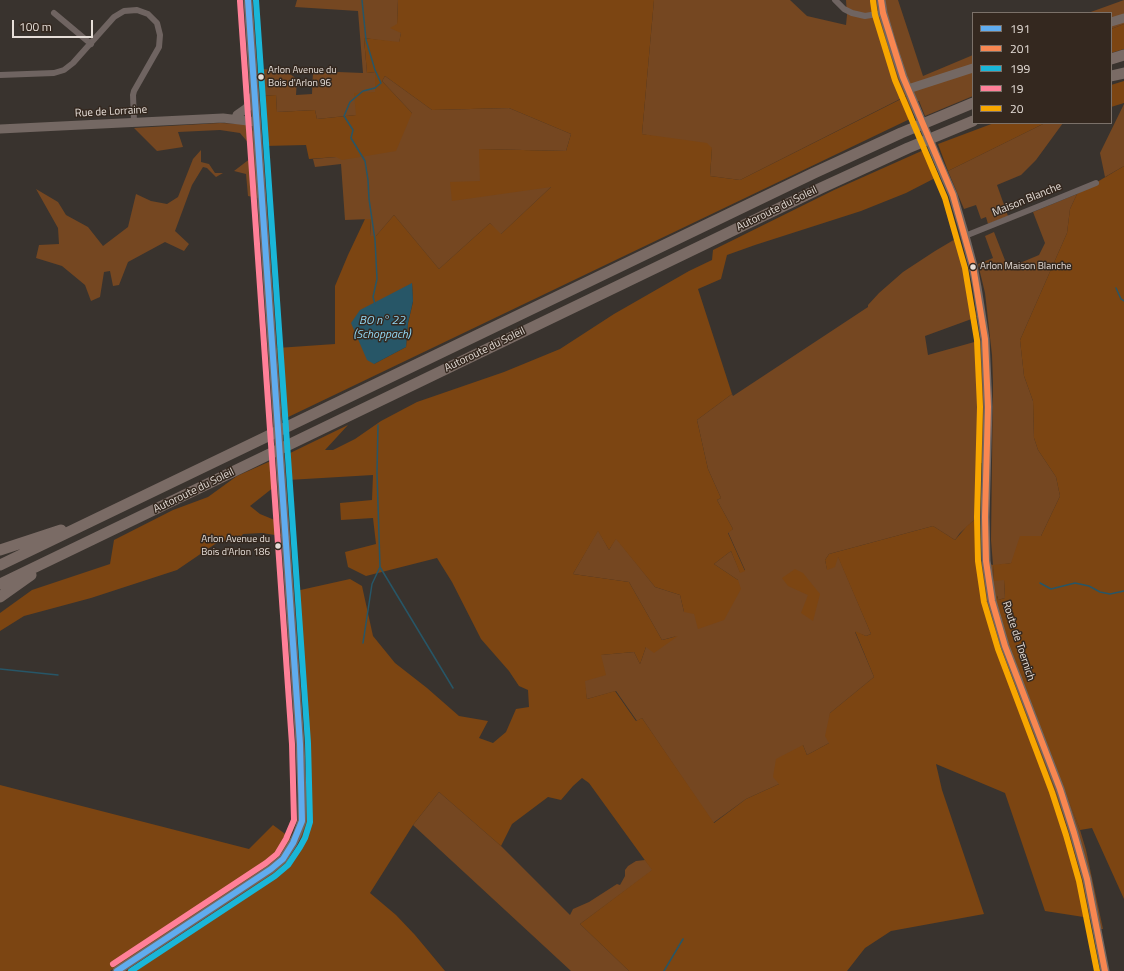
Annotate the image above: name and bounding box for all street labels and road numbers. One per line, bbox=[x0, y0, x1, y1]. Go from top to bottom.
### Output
street label: Rue de Lorraine bbox=[75, 104, 147, 120]
street label: Maison Blanche bbox=[990, 180, 1064, 220]
street label: Autoroute du Soleil bbox=[734, 184, 820, 234]
street label: Autoroute du Soleil bbox=[442, 325, 528, 375]
street label: Autoroute du Soleil bbox=[151, 466, 237, 516]
street label: Route de Toernich bbox=[999, 600, 1037, 682]

